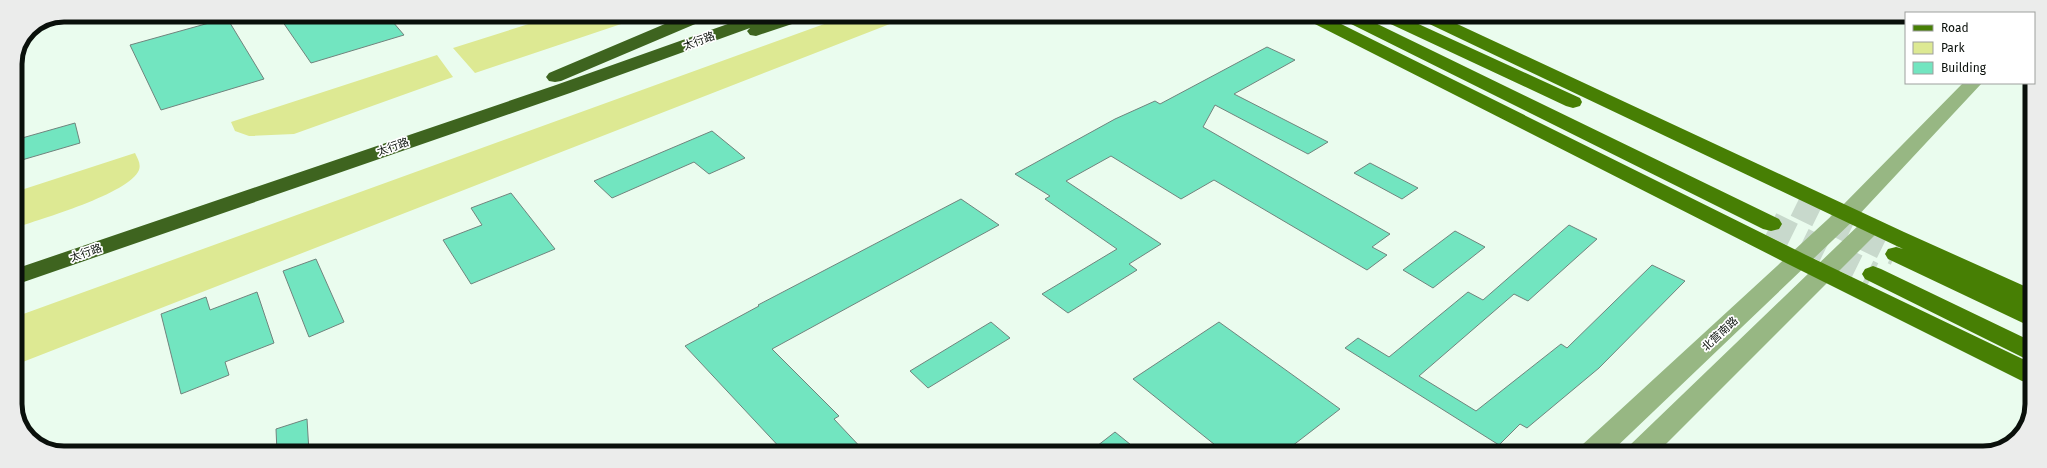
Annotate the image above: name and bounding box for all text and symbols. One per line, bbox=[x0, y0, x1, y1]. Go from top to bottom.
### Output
legend bbox=[1905, 12, 2035, 84]
text: Road bbox=[1941, 21, 1969, 35]
street label: 太行路 bbox=[681, 29, 717, 53]
text: Park bbox=[1941, 41, 1965, 55]
text: Building bbox=[1941, 61, 1987, 75]
street label: 太行路 bbox=[375, 135, 411, 159]
street label: 太行路 bbox=[68, 241, 104, 265]
street label: 北营南路 bbox=[1699, 314, 1741, 354]

